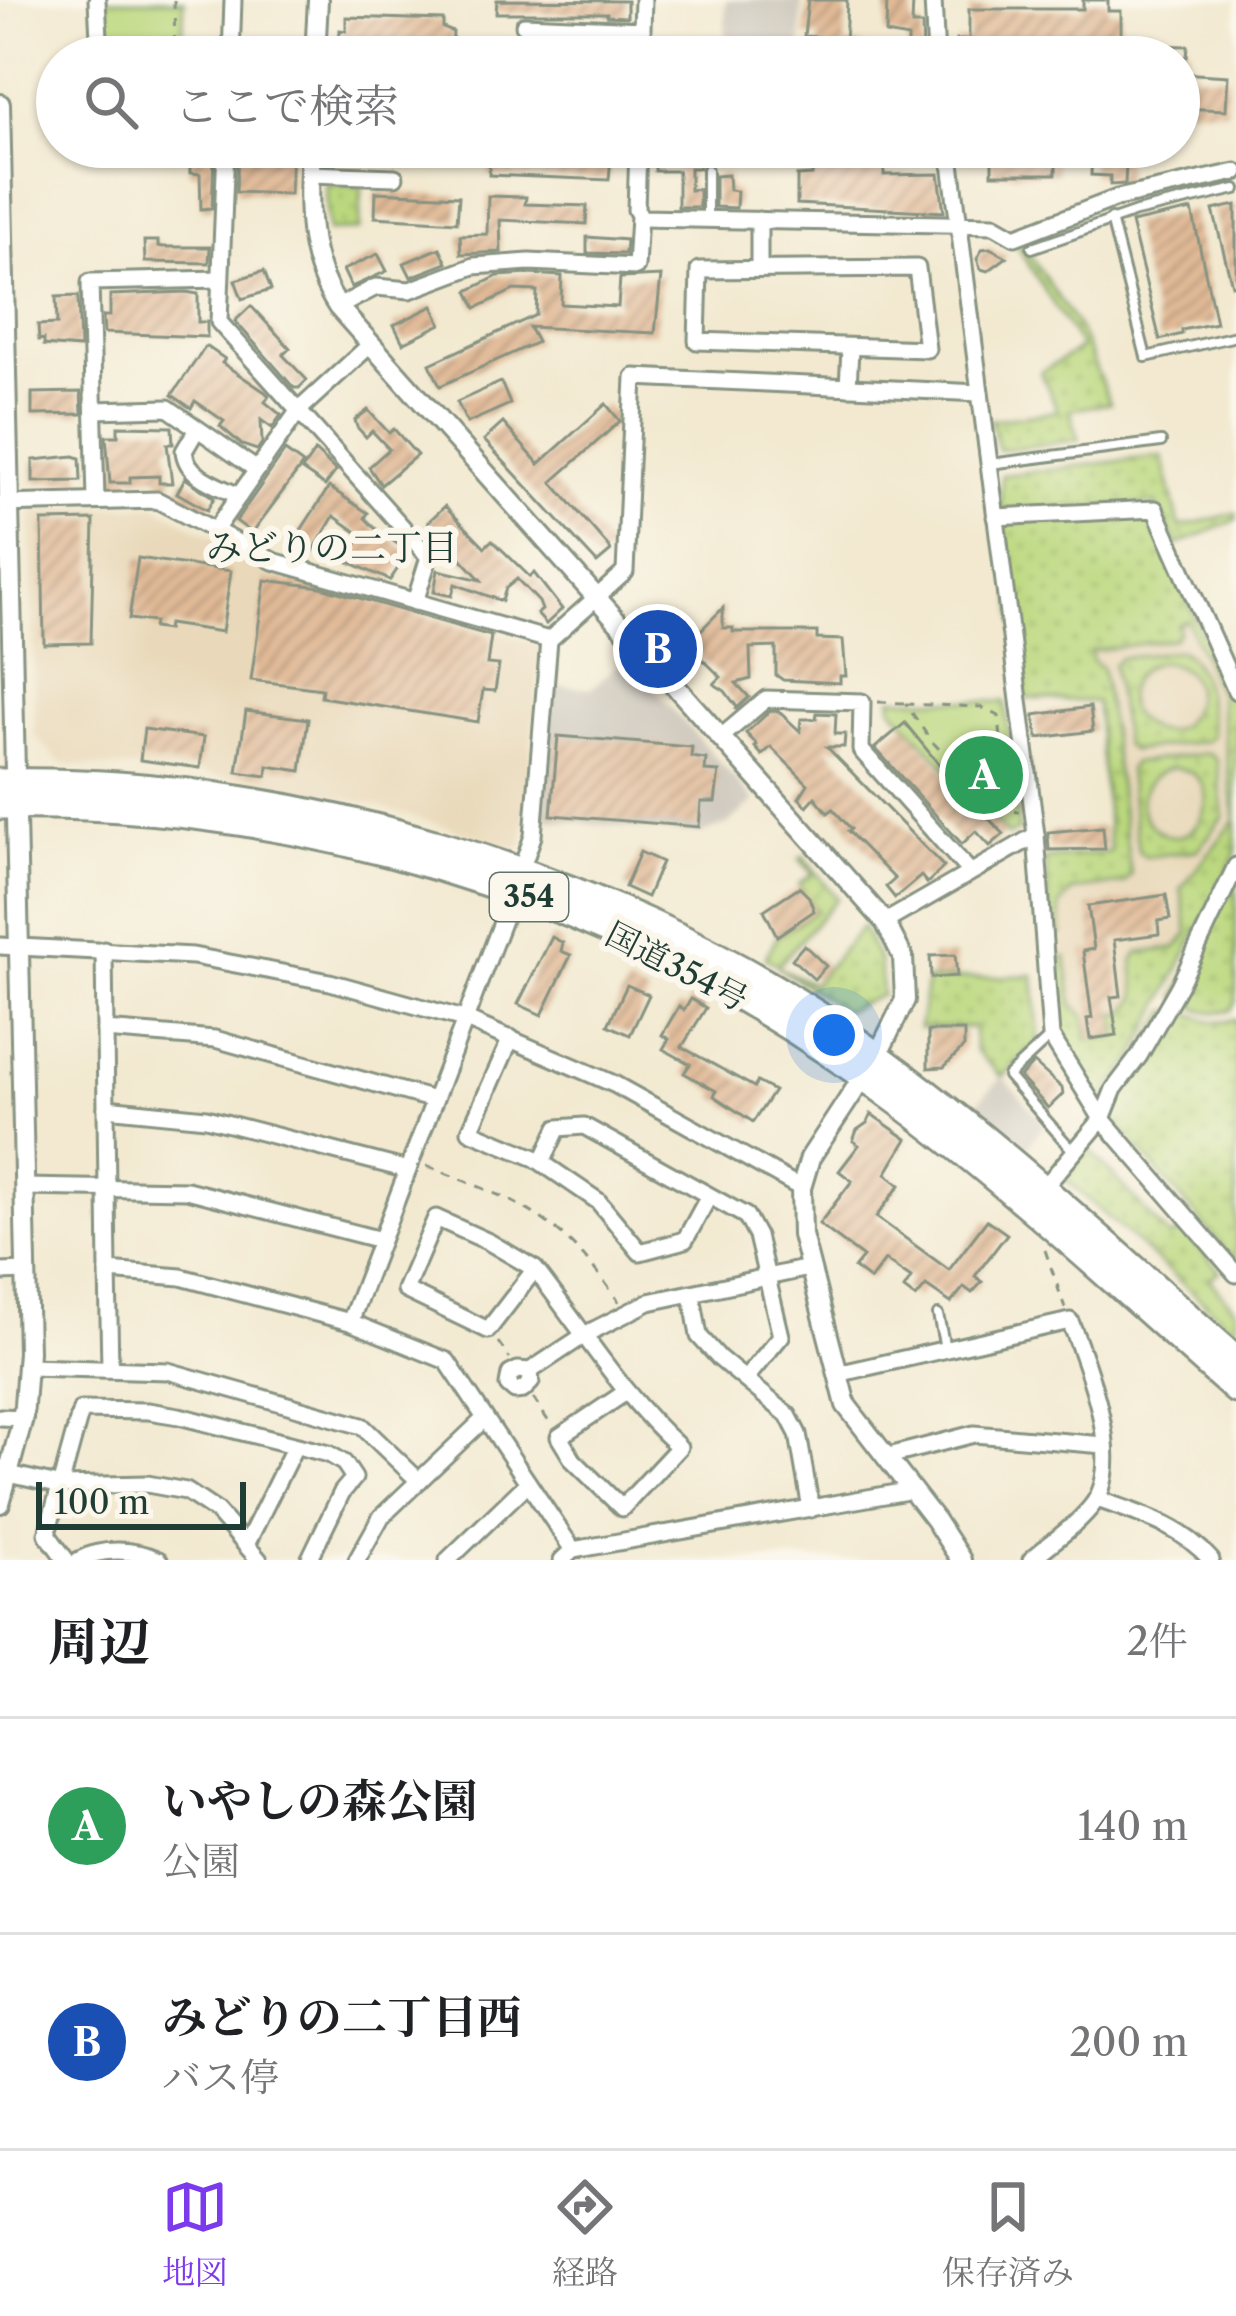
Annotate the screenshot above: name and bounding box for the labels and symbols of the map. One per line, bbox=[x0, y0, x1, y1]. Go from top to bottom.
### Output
district label: みどりの二丁目 bbox=[206, 525, 458, 569]
pin: B bbox=[619, 604, 697, 694]
pin: A bbox=[945, 730, 1023, 820]
road number: 354 bbox=[490, 873, 568, 921]
street label: 国道354号 bbox=[599, 913, 755, 1020]
your location bbox=[804, 1005, 864, 1065]
scale bar bbox=[36, 1476, 246, 1529]

